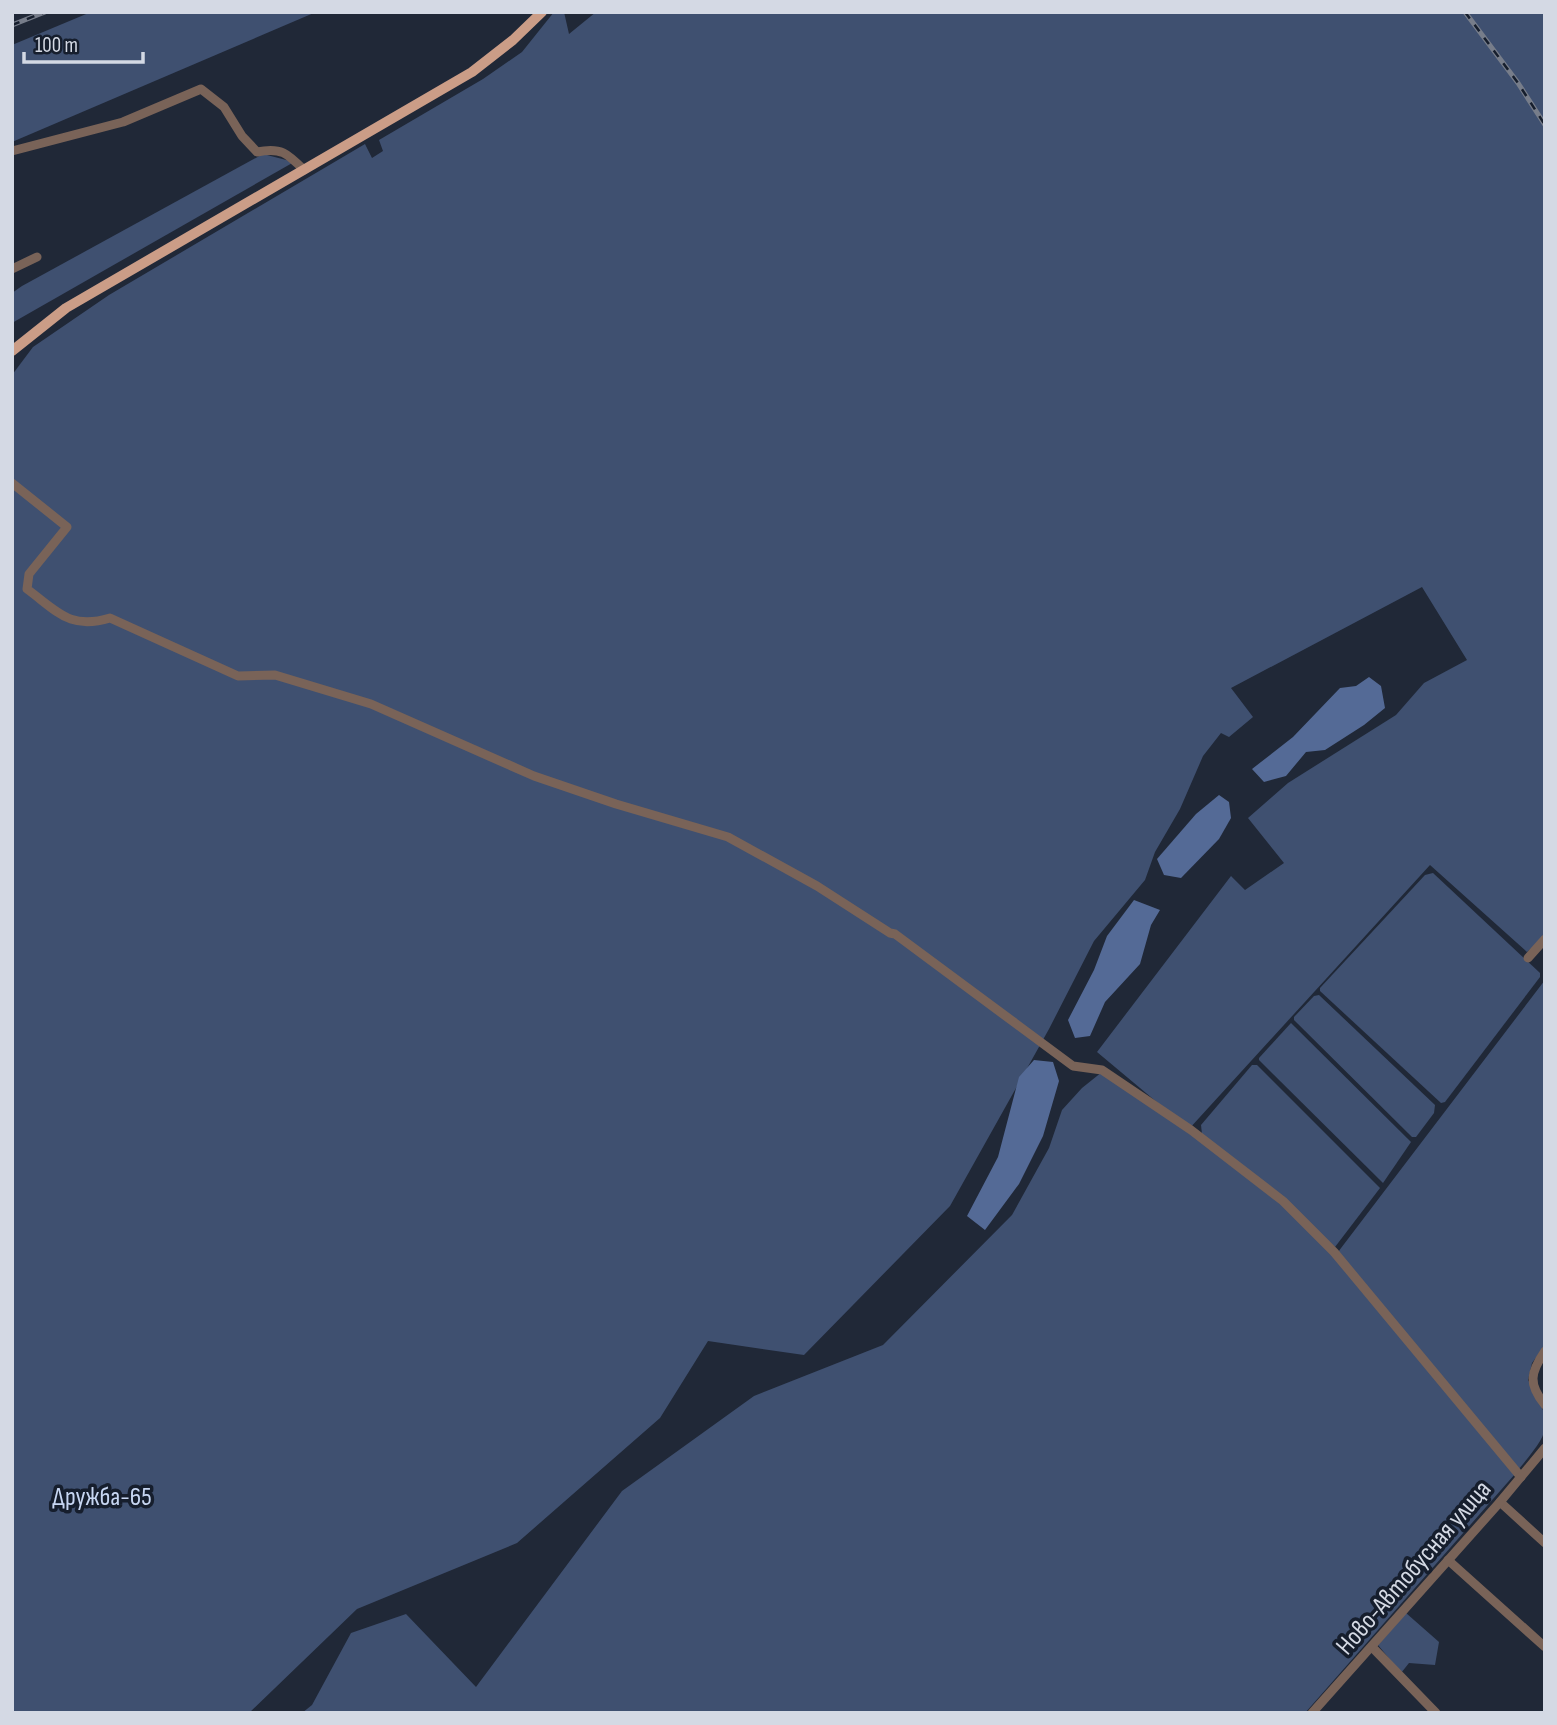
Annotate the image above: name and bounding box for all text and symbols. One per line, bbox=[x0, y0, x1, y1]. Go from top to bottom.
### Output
scale bar bbox=[24, 21, 144, 65]
text: 100 m bbox=[35, 33, 78, 58]
street label: Ново-Автобусная улица bbox=[1330, 1475, 1498, 1661]
park label: Дружба-65 bbox=[52, 1482, 152, 1513]

